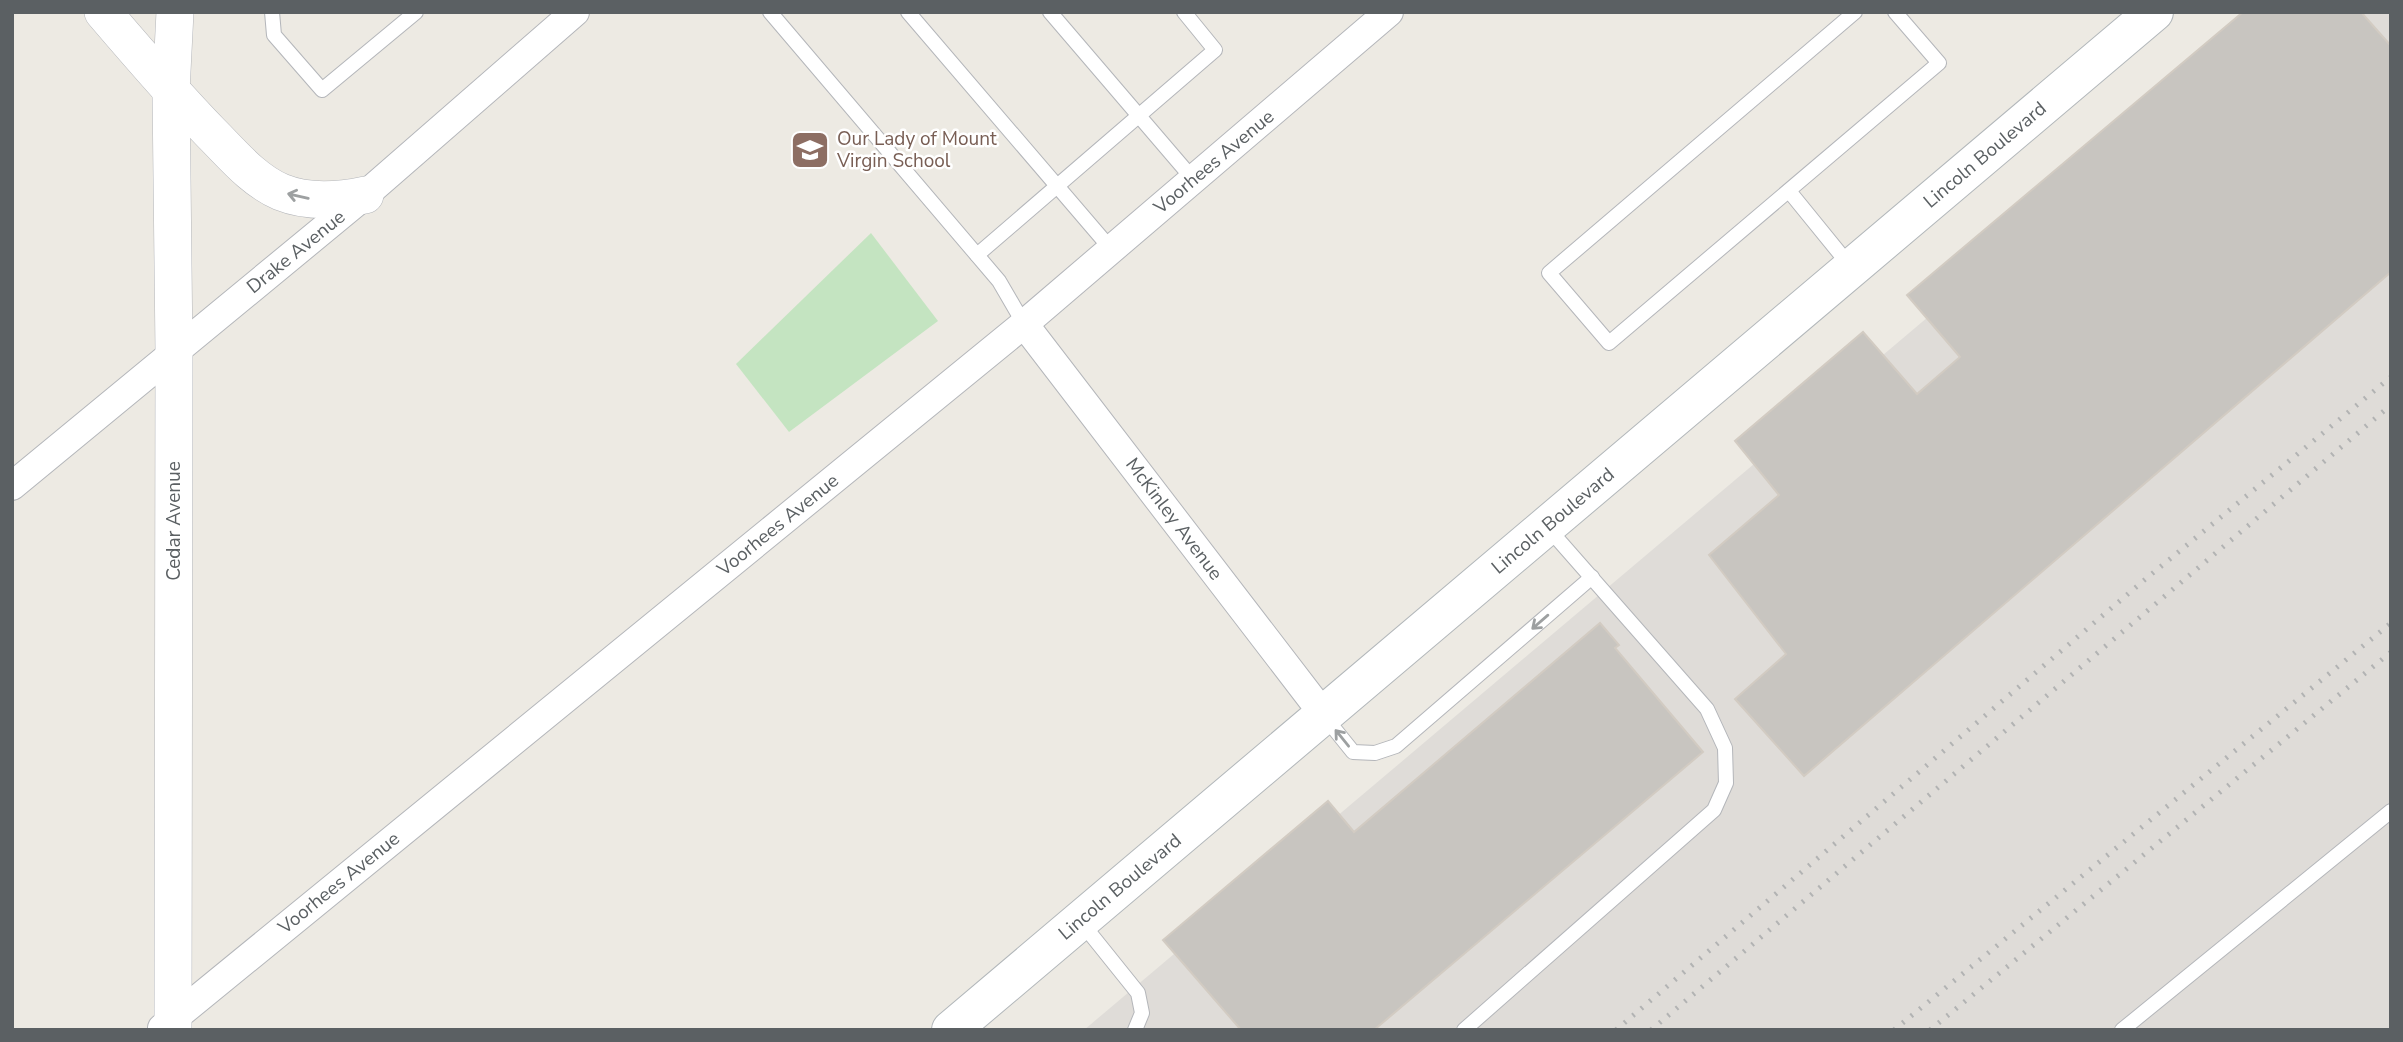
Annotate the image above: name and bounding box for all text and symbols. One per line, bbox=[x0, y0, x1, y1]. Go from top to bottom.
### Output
street label: Lincoln Boulevard bbox=[1918, 96, 2052, 214]
street label: Voorhees Avenue bbox=[1148, 104, 1280, 221]
place label: Our Lady of Mount Virgin School bbox=[836, 126, 997, 174]
school or university icon: Our Lady of Mount Virgin School bbox=[789, 129, 831, 171]
one-way arrow bbox=[287, 189, 310, 203]
street label: Drake Avenue bbox=[241, 204, 351, 300]
street label: McKinley Avenue bbox=[1119, 452, 1229, 586]
street label: Cedar Avenue bbox=[161, 461, 187, 581]
street label: Lincoln Boulevard bbox=[1486, 462, 1620, 580]
street label: Voorhees Avenue bbox=[711, 468, 844, 583]
one-way arrow bbox=[1531, 614, 1549, 630]
one-way arrow bbox=[1334, 730, 1350, 748]
street label: Voorhees Avenue bbox=[272, 826, 405, 941]
street label: Lincoln Boulevard bbox=[1053, 828, 1187, 946]

